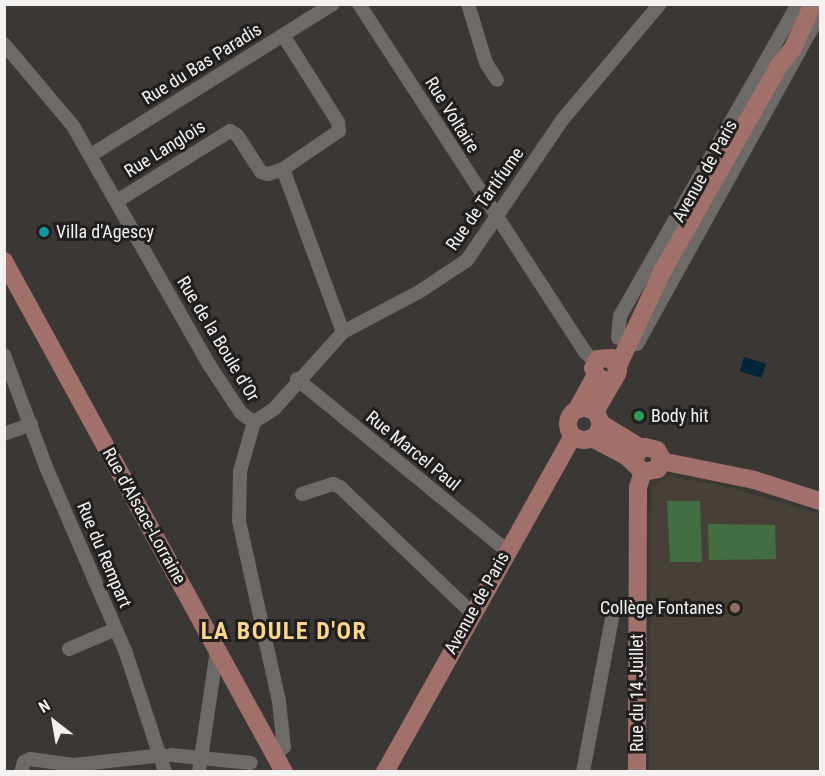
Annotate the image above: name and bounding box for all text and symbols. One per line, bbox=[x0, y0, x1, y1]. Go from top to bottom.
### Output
street label: Rue du Bas Paradis bbox=[138, 19, 266, 109]
street label: Rue Voltaire bbox=[420, 73, 484, 157]
street label: Rue Langlois bbox=[121, 116, 209, 182]
street label: Avenue de Paris bbox=[668, 116, 742, 226]
street label: Rue de Tartifume bbox=[441, 143, 529, 255]
place label: Villa d'Agescy bbox=[56, 221, 154, 243]
marker: Villa d'Agescy bbox=[37, 225, 51, 239]
street label: Rue de la Boule d'Or bbox=[172, 273, 264, 405]
place label: Body hit bbox=[651, 405, 709, 427]
street label: Rue Marcel Paul bbox=[362, 407, 464, 495]
marker: Body hit bbox=[632, 409, 646, 423]
street label: Rue d'Alsace-Lorraine bbox=[98, 444, 190, 588]
street label: Rue du Rempart bbox=[72, 499, 136, 611]
street label: Avenue de Paris bbox=[440, 548, 514, 658]
place label: Collège Fontanes bbox=[600, 597, 723, 619]
marker: Collège Fontanes bbox=[728, 601, 742, 615]
district label: LA BOULE D'OR bbox=[201, 618, 367, 646]
street label: Rue du 14 Juillet bbox=[626, 634, 648, 752]
north arrow bbox=[24, 692, 84, 752]
text: N bbox=[35, 695, 54, 717]

